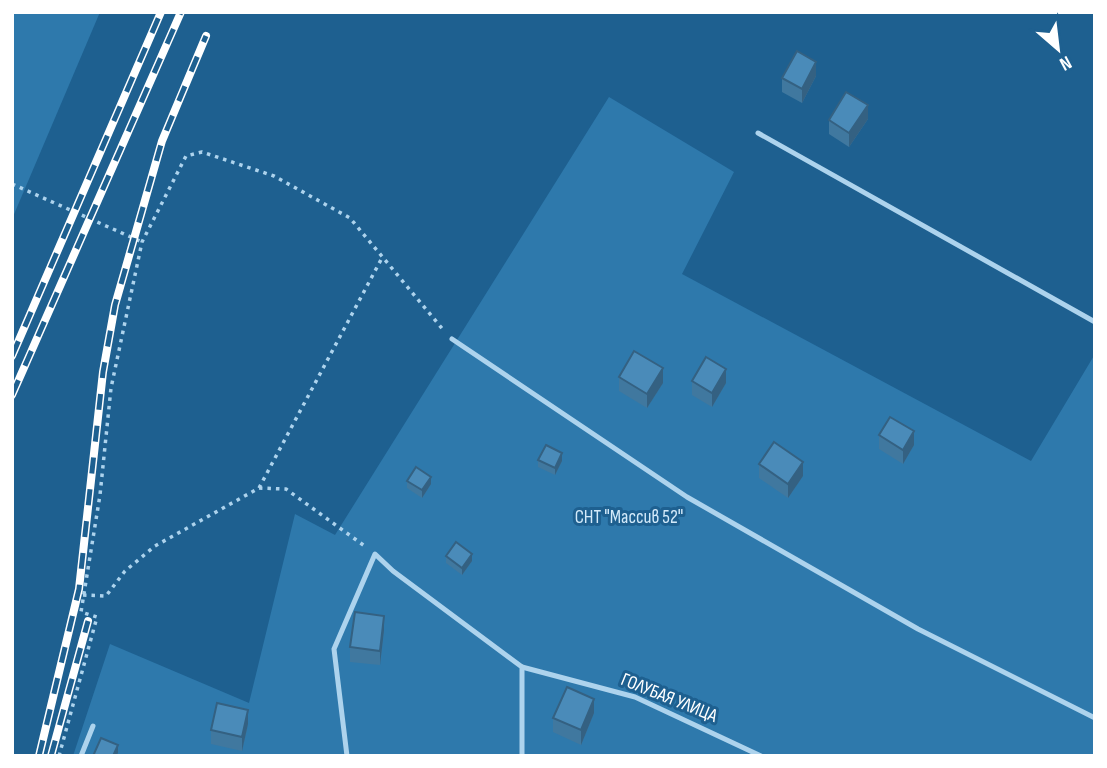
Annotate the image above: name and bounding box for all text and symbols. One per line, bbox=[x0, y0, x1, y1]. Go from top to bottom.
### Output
north arrow bbox=[1023, 14, 1093, 84]
text: N bbox=[1055, 50, 1075, 75]
park label: СНТ "Массив 52" bbox=[575, 506, 683, 529]
street label: ГОЛУБАЯ УЛИЦА bbox=[617, 668, 721, 728]

